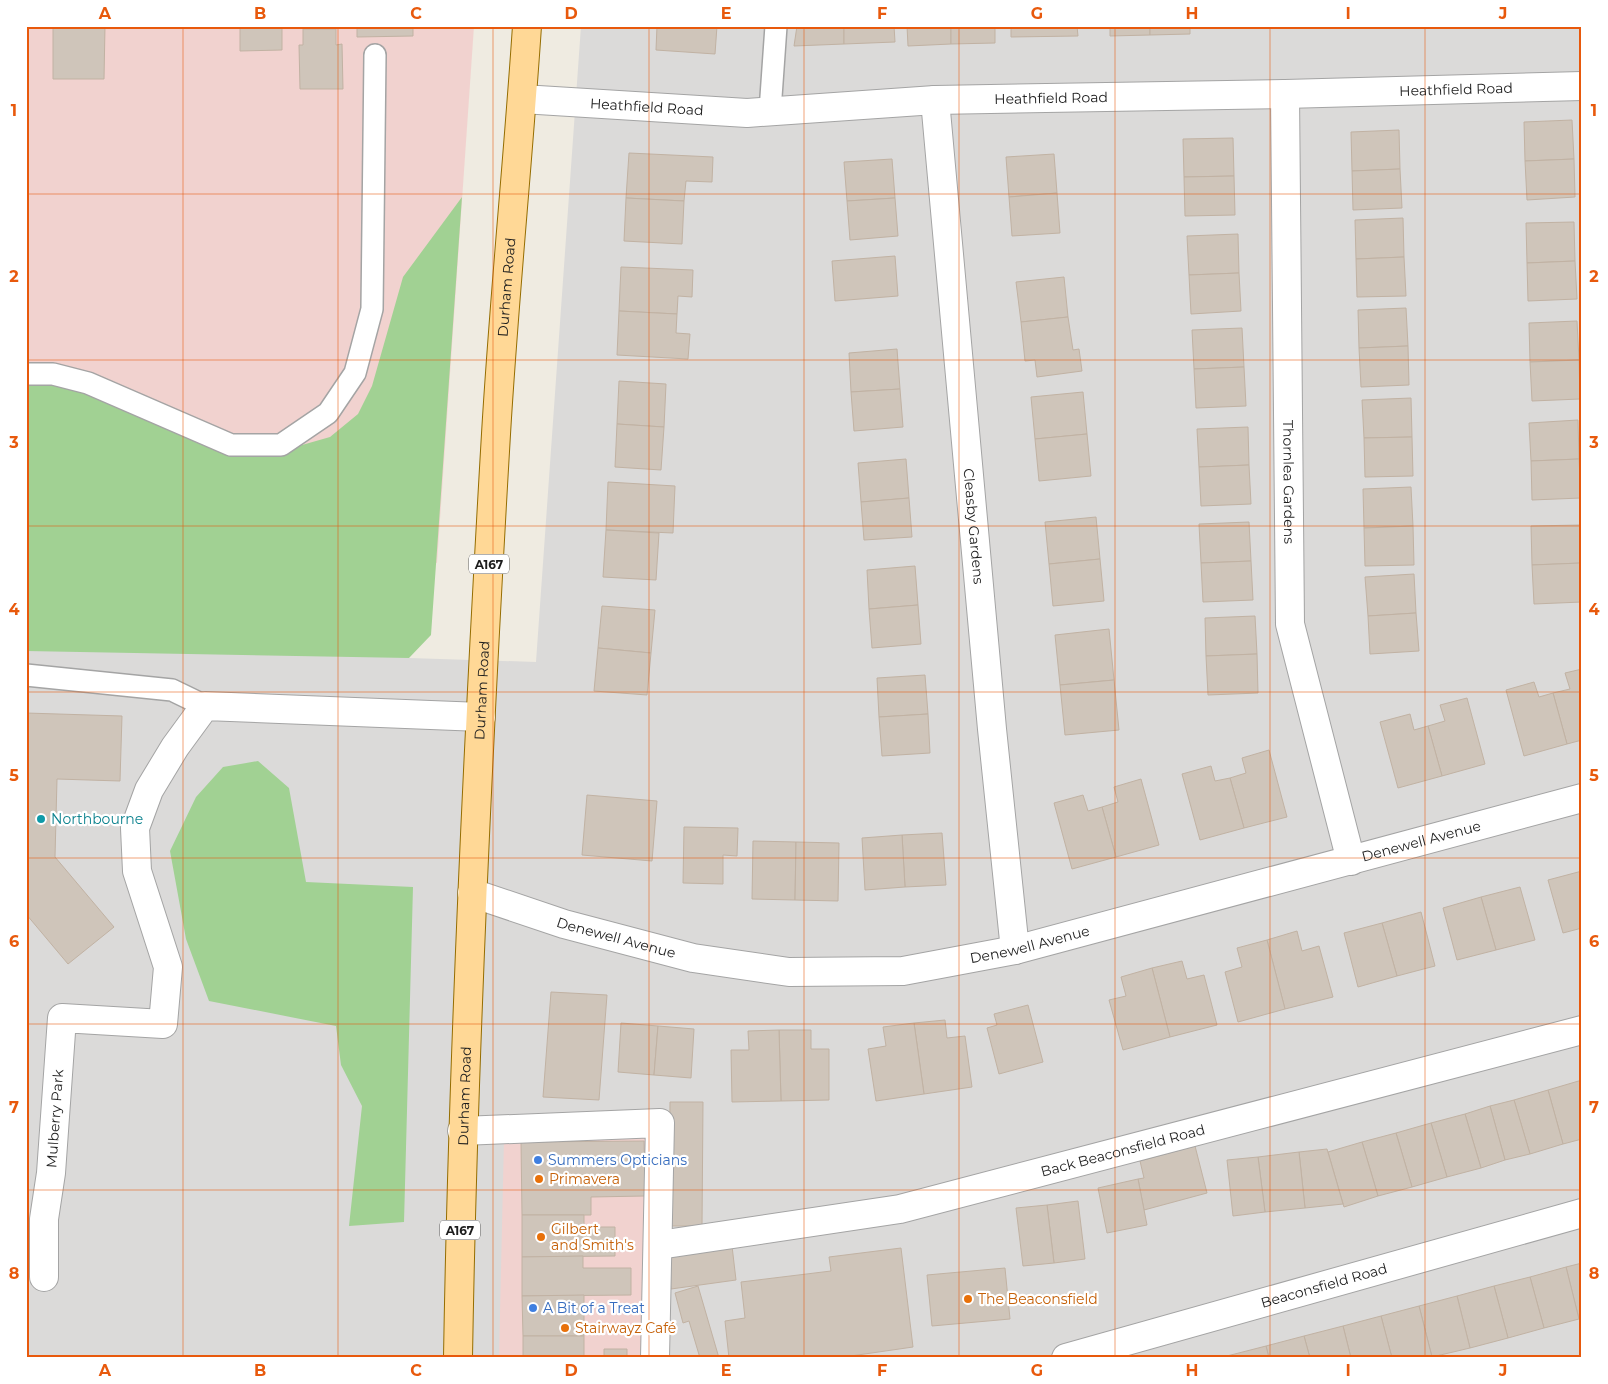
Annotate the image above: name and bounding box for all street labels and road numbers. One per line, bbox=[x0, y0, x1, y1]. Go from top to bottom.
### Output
street label: Heathfield Road bbox=[1399, 79, 1513, 100]
street label: Heathfield Road bbox=[994, 88, 1108, 108]
street label: Heathfield Road bbox=[589, 94, 704, 119]
street label: Durham Road bbox=[494, 237, 519, 337]
street label: Thornlea Gardens bbox=[1279, 420, 1298, 544]
street label: Cleasby Gardens bbox=[959, 467, 988, 585]
road number: A167 bbox=[469, 554, 509, 574]
street label: Durham Road bbox=[470, 640, 493, 741]
street label: Denewell Avenue bbox=[1360, 817, 1483, 866]
street label: Denewell Avenue bbox=[554, 913, 678, 962]
street label: Denewell Avenue bbox=[968, 921, 1092, 967]
street label: Durham Road bbox=[454, 1046, 475, 1146]
street label: Mulberry Park bbox=[42, 1068, 67, 1169]
street label: Back Beaconsfield Road bbox=[1039, 1120, 1207, 1181]
road number: A167 bbox=[440, 1220, 480, 1240]
street label: Beaconsfield Road bbox=[1259, 1259, 1389, 1312]

